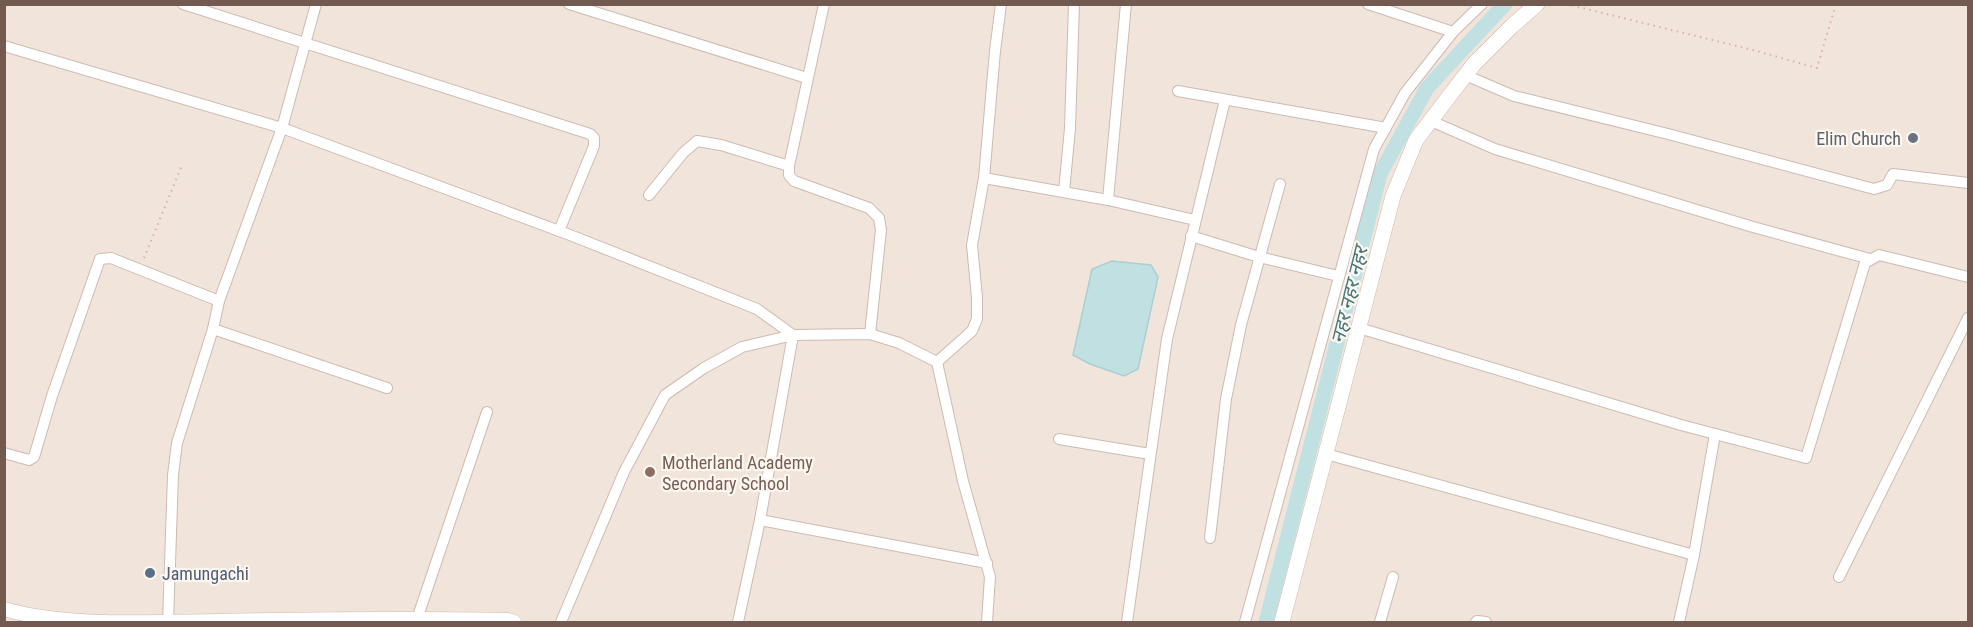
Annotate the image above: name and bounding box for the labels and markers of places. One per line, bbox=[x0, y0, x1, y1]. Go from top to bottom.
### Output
place label: Elim Church bbox=[1816, 128, 1901, 149]
marker: Elim Church bbox=[1906, 131, 1920, 145]
place label: Motherland Academy Secondary School bbox=[662, 452, 813, 494]
marker: Motherland Academy Secondary School bbox=[643, 465, 657, 479]
place label: Jamungachi bbox=[162, 563, 249, 584]
marker: Jamungachi bbox=[143, 566, 157, 580]

